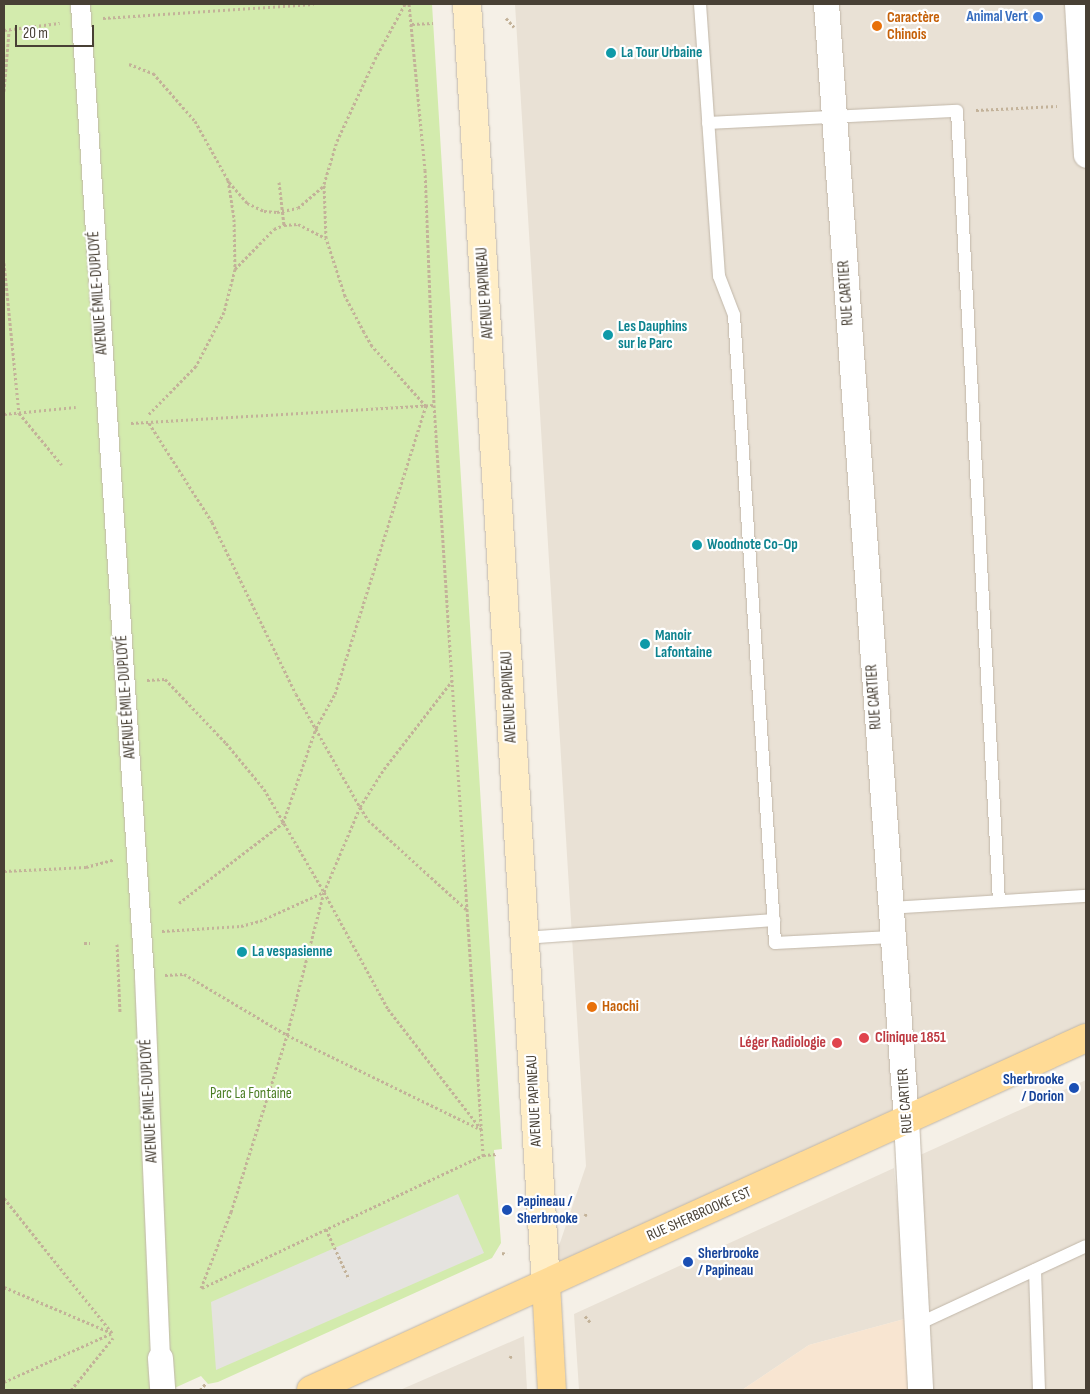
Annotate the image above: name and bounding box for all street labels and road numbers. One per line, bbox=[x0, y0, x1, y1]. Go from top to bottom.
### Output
street label: AVENUE ÉMILE-DUPLOYÉ bbox=[85, 231, 111, 355]
street label: AVENUE PAPINEAU bbox=[473, 247, 497, 339]
street label: RUE CARTIER bbox=[835, 260, 857, 326]
street label: AVENUE ÉMILE-DUPLOYÉ bbox=[113, 635, 139, 759]
street label: AVENUE PAPINEAU bbox=[498, 651, 520, 743]
street label: RUE CARTIER bbox=[863, 664, 885, 730]
street label: AVENUE ÉMILE-DUPLOYÉ bbox=[137, 1039, 161, 1163]
street label: AVENUE PAPINEAU bbox=[523, 1055, 545, 1147]
street label: RUE CARTIER bbox=[894, 1068, 916, 1134]
street label: RUE SHERBROOKE EST bbox=[644, 1183, 754, 1245]

